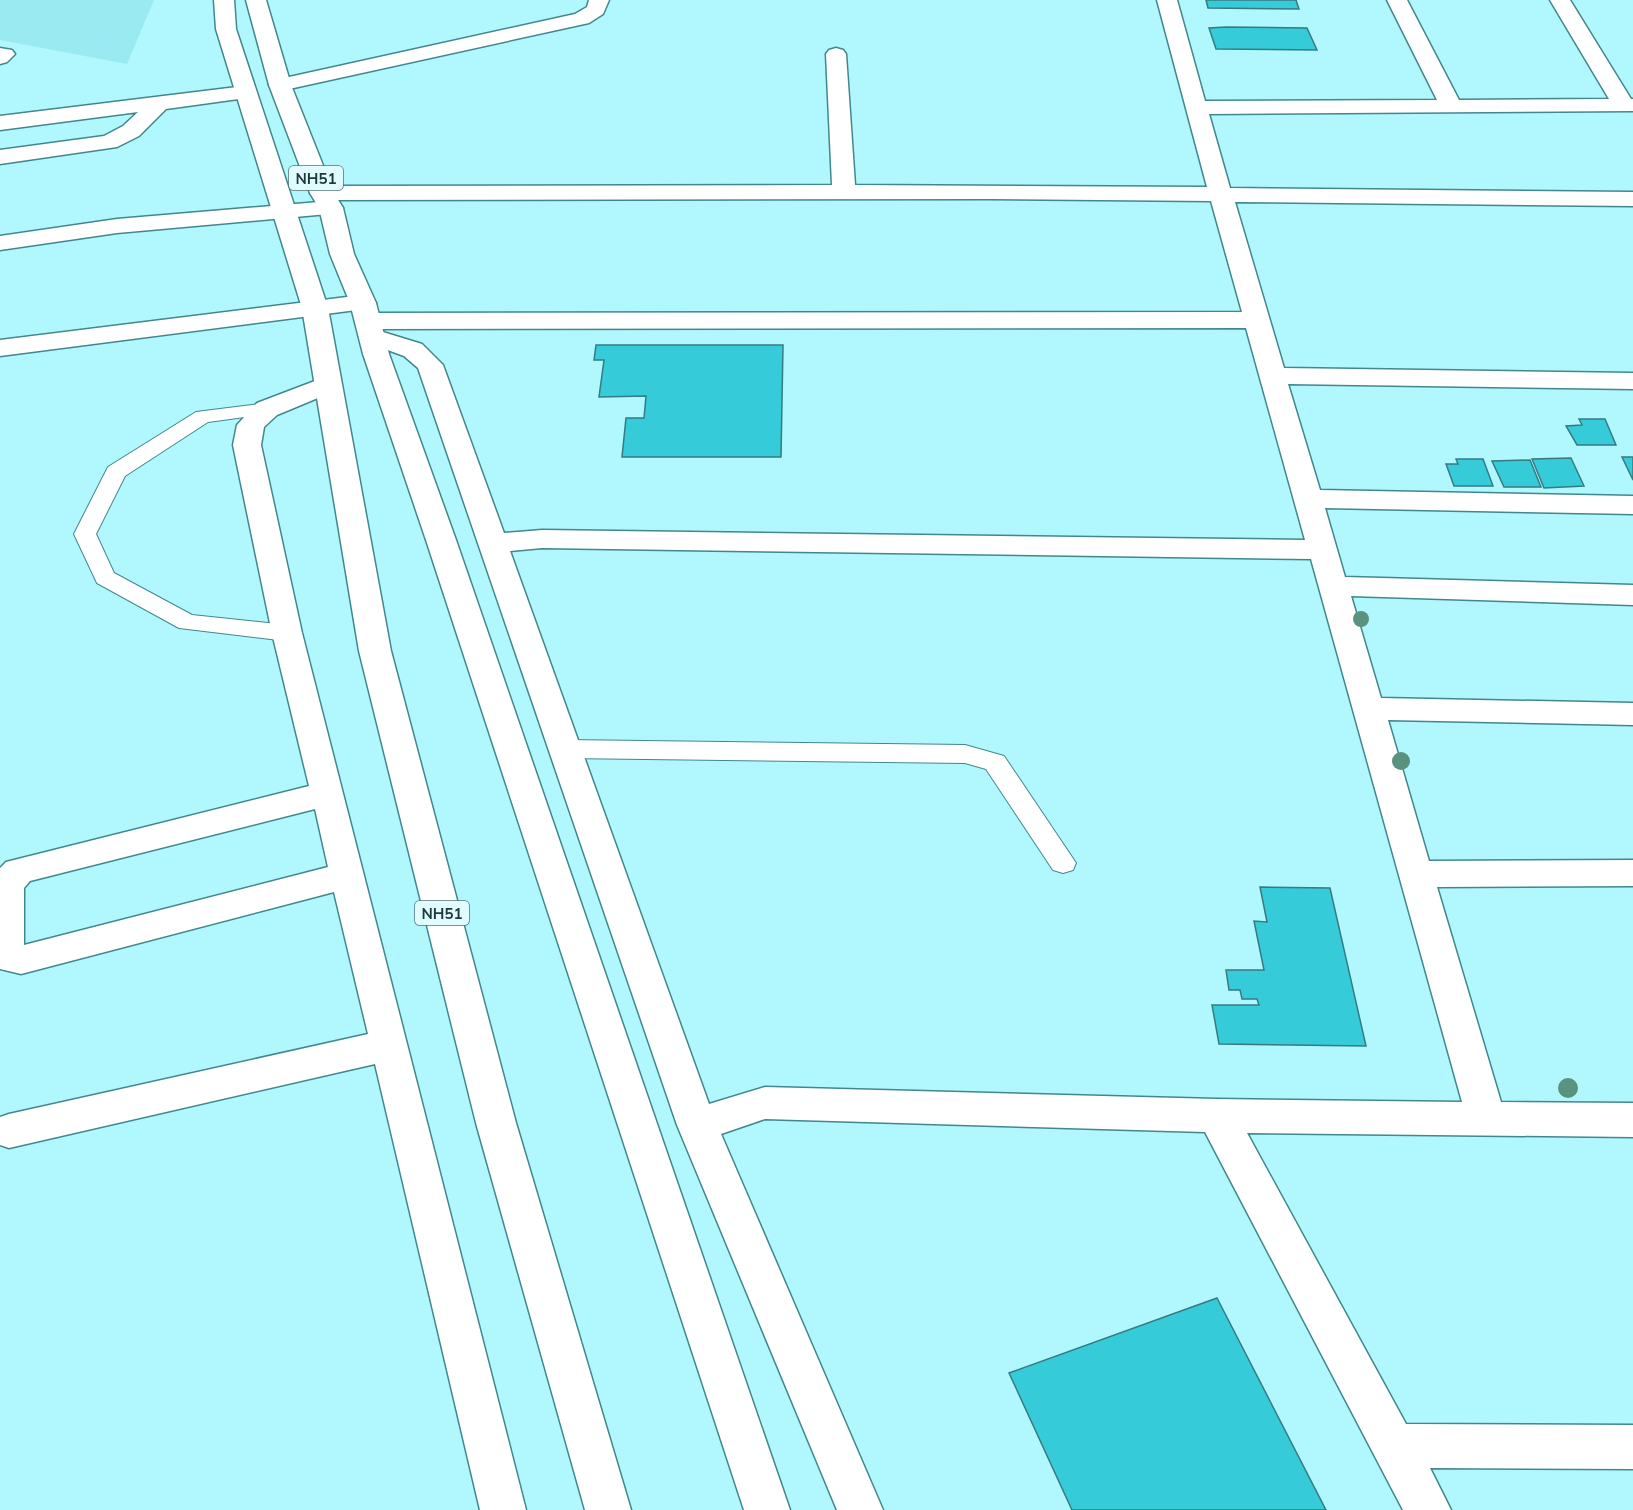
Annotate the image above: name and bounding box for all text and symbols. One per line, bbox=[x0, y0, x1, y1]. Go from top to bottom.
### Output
road number: NH51 bbox=[289, 166, 343, 190]
road number: NH51 bbox=[415, 901, 469, 925]

